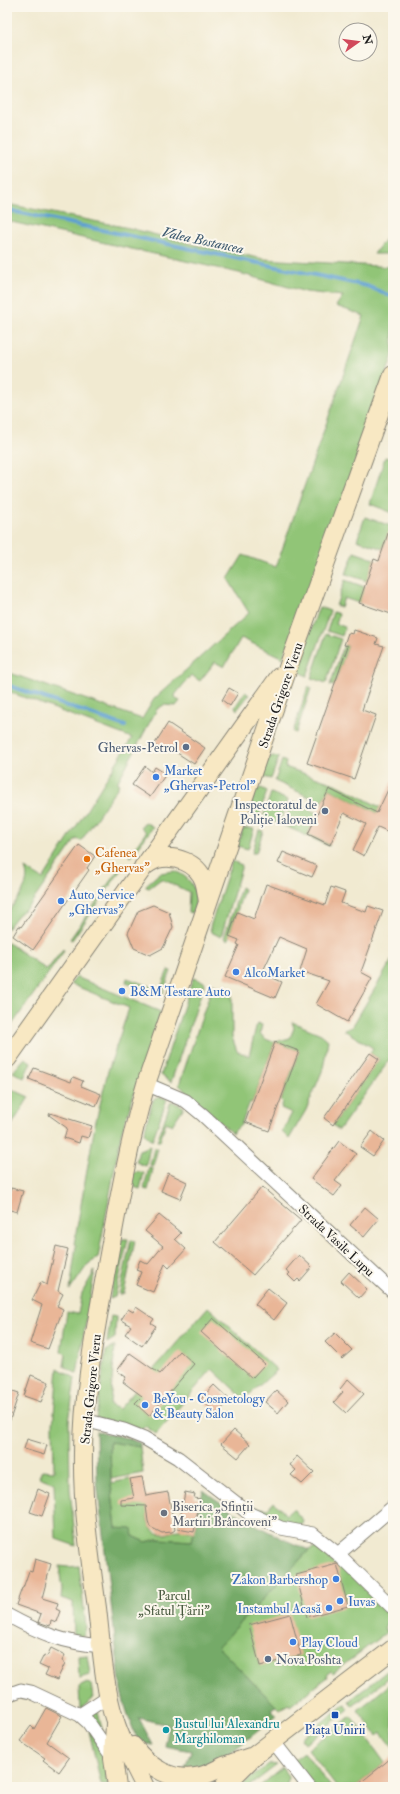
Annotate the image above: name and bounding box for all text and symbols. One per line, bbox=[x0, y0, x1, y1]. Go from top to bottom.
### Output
north arrow bbox=[338, 22, 378, 62]
text: N bbox=[359, 32, 375, 47]
water label: Valea Bostancea bbox=[161, 224, 246, 258]
street label: Strada Grigore Vieru bbox=[255, 640, 307, 750]
place label: Ghervas-Petrol bbox=[98, 740, 179, 756]
marker: Ghervas-Petrol bbox=[181, 742, 191, 752]
place label: Market „Ghervas-Petrol” bbox=[163, 763, 256, 794]
marker: Market „Ghervas-Petrol” bbox=[151, 772, 161, 782]
place label: Inspectoratul de Poliție Ialoveni bbox=[234, 797, 318, 828]
marker: Inspectoratul de Poliție Ialoveni bbox=[320, 806, 330, 816]
place label: Cafenea „Ghervas” bbox=[94, 845, 150, 876]
marker: Cafenea „Ghervas” bbox=[82, 854, 92, 864]
place label: Auto Service „Ghervas” bbox=[68, 887, 135, 918]
marker: Auto Service „Ghervas” bbox=[56, 896, 66, 906]
place label: AlcoMarket bbox=[243, 965, 305, 981]
marker: AlcoMarket bbox=[231, 967, 241, 977]
place label: B&M Testare Auto bbox=[130, 984, 230, 1000]
marker: B&M Testare Auto bbox=[117, 986, 127, 996]
street label: Strada Vasile Lupu bbox=[294, 1201, 378, 1281]
street label: Strada Grigore Vieru bbox=[77, 1333, 105, 1445]
place label: BeYou - Cosmetology & Beauty Salon bbox=[153, 1391, 265, 1423]
marker: BeYou - Cosmetology & Beauty Salon bbox=[140, 1400, 150, 1410]
place label: Biserica „Sfinții Martiri Brâncoveni” bbox=[172, 1499, 277, 1530]
marker: Biserica „Sfinții Martiri Brâncoveni” bbox=[159, 1508, 169, 1518]
place label: Zakon Barbershop bbox=[232, 1572, 328, 1589]
marker: Zakon Barbershop bbox=[331, 1574, 341, 1584]
park label: Parcul „Sfatul Țării” bbox=[137, 1588, 210, 1619]
place label: Iuvas bbox=[348, 1594, 376, 1610]
marker: Iuvas bbox=[335, 1596, 345, 1606]
place label: Instambul Acasă bbox=[237, 1601, 322, 1617]
marker: Instambul Acasă bbox=[324, 1603, 334, 1613]
place label: Play Cloud bbox=[301, 1635, 358, 1652]
marker: Play Cloud bbox=[288, 1637, 298, 1647]
place label: Nova Poshta bbox=[276, 1652, 342, 1668]
marker: Nova Poshta bbox=[263, 1654, 273, 1664]
marker: Piața Unirii bbox=[330, 1710, 340, 1720]
place label: Bustul lui Alexandru Marghiloman bbox=[174, 1716, 280, 1747]
place label: Piața Unirii bbox=[304, 1722, 366, 1738]
marker: Bustul lui Alexandru Marghiloman bbox=[161, 1725, 171, 1735]

